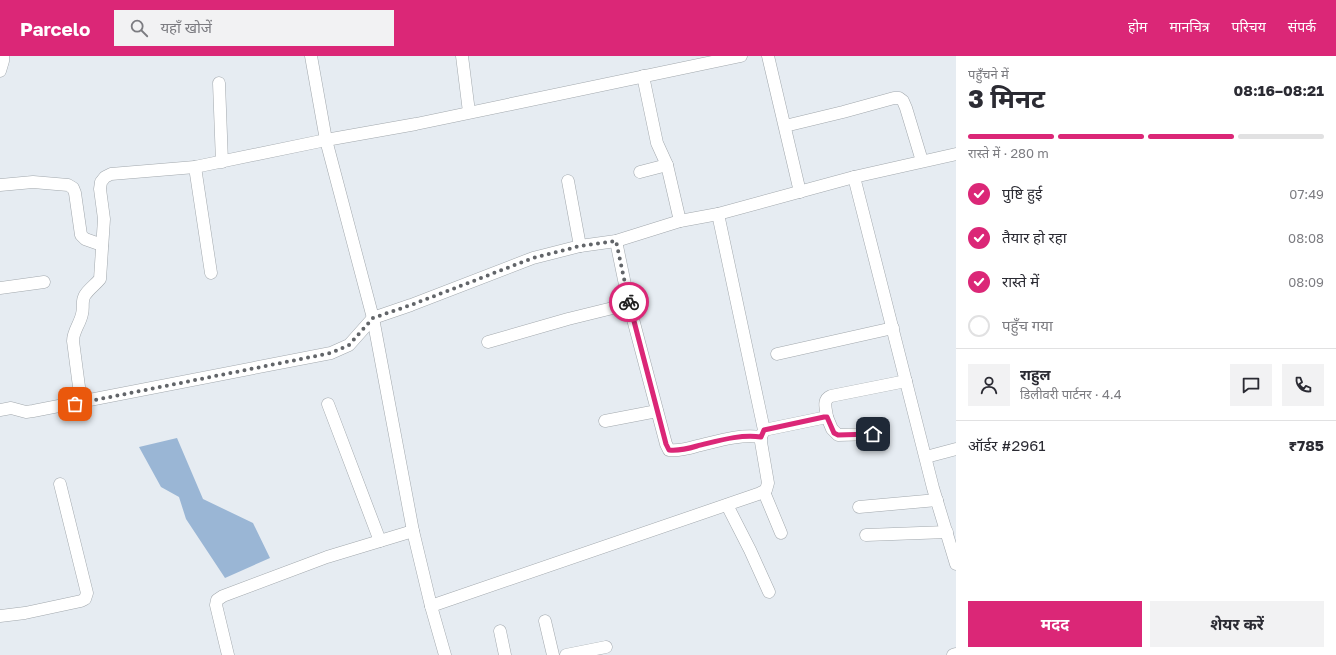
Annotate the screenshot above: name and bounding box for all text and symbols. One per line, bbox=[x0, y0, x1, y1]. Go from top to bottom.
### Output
search box bbox=[114, 10, 394, 46]
text: Parcelo bbox=[20, 17, 90, 40]
icon: search bbox=[128, 17, 150, 39]
text: यहाँ खोजें bbox=[160, 18, 212, 36]
text: होम bbox=[1128, 18, 1147, 35]
text: मानचित्र bbox=[1169, 18, 1210, 35]
text: परिचय bbox=[1232, 18, 1266, 35]
text: संपर्क bbox=[1288, 18, 1316, 35]
text: पहुँचने में bbox=[968, 66, 1009, 82]
text: 08:16–08:21 bbox=[1234, 81, 1324, 99]
text: 3 मिनट bbox=[968, 83, 1045, 114]
text: रास्ते में · 280 m bbox=[968, 145, 1049, 161]
icon: check bbox=[968, 183, 990, 205]
text: पुष्टि हुई bbox=[1002, 184, 1042, 202]
text: 07:49 bbox=[1289, 186, 1324, 202]
icon: check bbox=[968, 227, 990, 249]
text: तैयार हो रहा bbox=[1002, 228, 1067, 246]
text: 08:08 bbox=[1288, 230, 1324, 246]
icon: check bbox=[968, 271, 990, 293]
text: रास्ते में bbox=[1002, 272, 1039, 290]
text: 08:09 bbox=[1288, 274, 1324, 290]
courier bbox=[609, 282, 649, 322]
icon: bike bbox=[618, 291, 640, 313]
text: पहुँच गया bbox=[1002, 316, 1053, 334]
button: person bbox=[968, 364, 1010, 406]
button: chat bbox=[1230, 364, 1272, 406]
button: phone bbox=[1282, 364, 1324, 406]
text: राहुल bbox=[1020, 365, 1051, 383]
text: डिलीवरी पार्टनर · 4.4 bbox=[1020, 386, 1122, 402]
pin bbox=[58, 387, 92, 421]
icon: bag bbox=[64, 393, 86, 415]
pin bbox=[856, 417, 890, 451]
icon: home bbox=[862, 423, 884, 445]
text: ऑर्डर #2961 bbox=[968, 436, 1046, 454]
text: ₹785 bbox=[1288, 436, 1324, 454]
button: मदद bbox=[968, 601, 1142, 647]
button: शेयर करें bbox=[1150, 601, 1324, 647]

